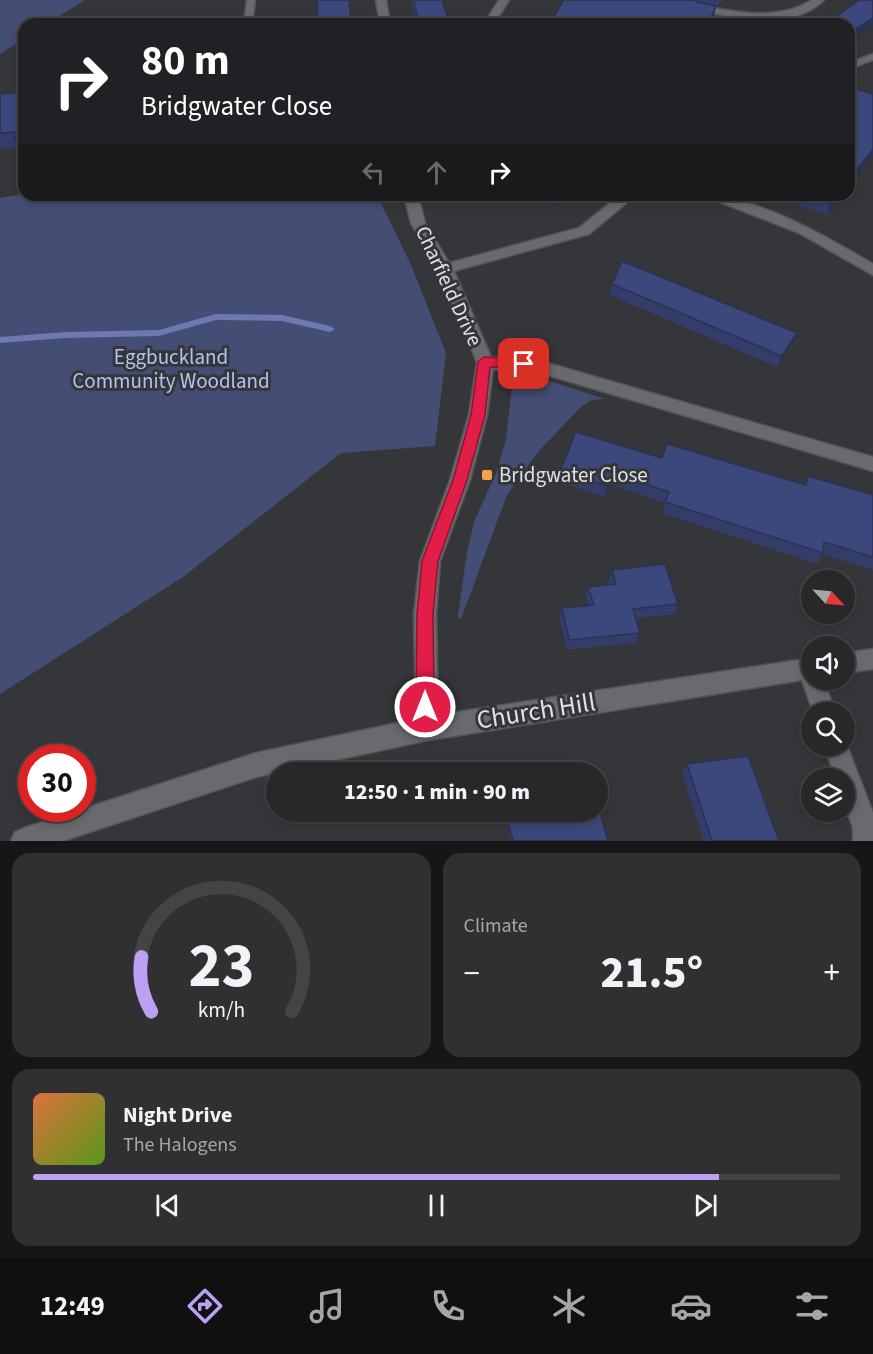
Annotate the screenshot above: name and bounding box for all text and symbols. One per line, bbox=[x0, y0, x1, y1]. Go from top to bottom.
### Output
text: 80 m bbox=[141, 31, 230, 91]
icon: right bbox=[42, 42, 120, 120]
text: Bridgwater Close bbox=[141, 87, 332, 126]
icon: left bbox=[357, 156, 390, 189]
icon: ahead bbox=[420, 156, 453, 189]
icon: right bbox=[483, 156, 516, 189]
street label: Charfield Drive bbox=[408, 221, 490, 351]
pin bbox=[498, 338, 549, 389]
park label: Eggbuckland Community Woodland bbox=[72, 342, 270, 396]
icon: arrive bbox=[507, 347, 540, 380]
place label: Bridgwater Close bbox=[499, 460, 648, 490]
marker: Bridgwater Close bbox=[480, 468, 494, 482]
north arrow bbox=[801, 570, 855, 624]
map controls bbox=[801, 570, 855, 822]
button: sound bbox=[801, 636, 855, 690]
position arrow bbox=[393, 675, 457, 739]
street label: Church Hill bbox=[474, 683, 598, 739]
button: search bbox=[801, 702, 855, 756]
speed limit sign: 30 bbox=[18, 744, 96, 822]
button: layers bbox=[801, 768, 855, 822]
text: 12:50 · 1 min · 90 m bbox=[344, 776, 530, 808]
text: Climate bbox=[464, 912, 528, 940]
text: 23 bbox=[188, 922, 254, 1011]
text: 21.5° bbox=[600, 941, 703, 1005]
text: − bbox=[464, 950, 480, 997]
text: + bbox=[824, 950, 840, 997]
text: km/h bbox=[197, 995, 245, 1026]
text: Night Drive bbox=[123, 1099, 232, 1131]
text: The Halogens bbox=[123, 1131, 237, 1159]
icon: previous bbox=[151, 1189, 184, 1222]
icon: pause bbox=[420, 1189, 453, 1222]
icon: next bbox=[689, 1189, 722, 1222]
icon: directions bbox=[184, 1285, 226, 1327]
icon: music bbox=[306, 1285, 348, 1327]
icon: phone bbox=[427, 1285, 469, 1327]
icon: climate bbox=[548, 1285, 590, 1327]
icon: car bbox=[670, 1285, 712, 1327]
icon: filters bbox=[791, 1285, 833, 1327]
text: 12:49 bbox=[40, 1287, 105, 1326]

